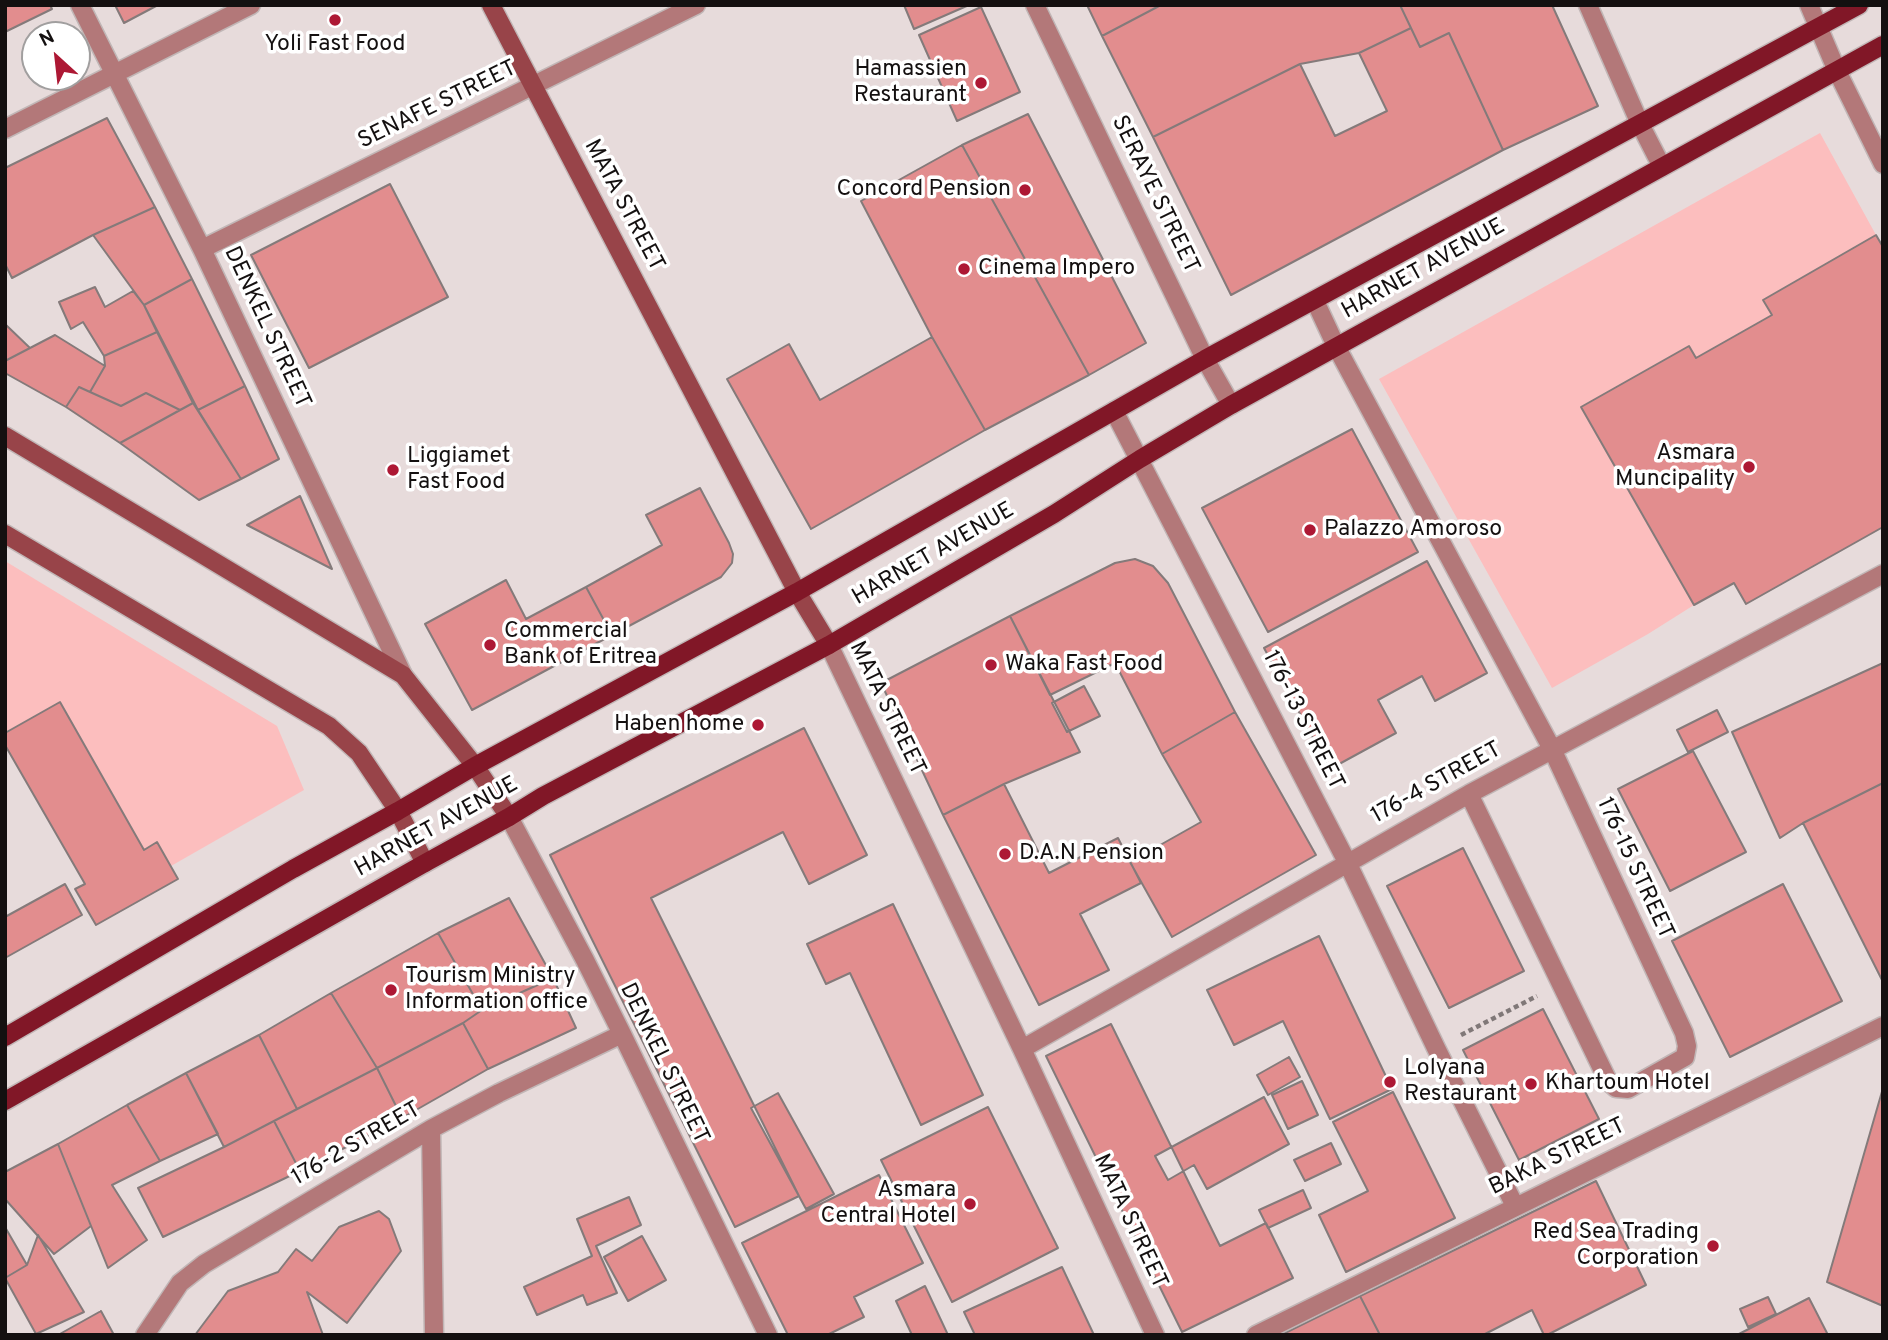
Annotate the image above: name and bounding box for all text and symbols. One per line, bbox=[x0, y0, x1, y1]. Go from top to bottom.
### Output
marker: Yoli Fast Food bbox=[327, 12, 343, 28]
north arrow bbox=[21, 21, 91, 91]
text: N bbox=[36, 25, 59, 53]
place label: Yoli Fast Food bbox=[265, 31, 405, 59]
street label: SENAFE STREET bbox=[354, 56, 522, 156]
place label: Hamassien Restaurant bbox=[854, 56, 967, 110]
marker: Hamassien Restaurant bbox=[973, 75, 989, 91]
street label: SERAYE STREET bbox=[1104, 112, 1204, 278]
street label: MATA STREET bbox=[577, 135, 669, 277]
place label: Concord Pension bbox=[836, 176, 1011, 204]
marker: Concord Pension bbox=[1017, 182, 1033, 198]
street label: HARNET AVENUE bbox=[1338, 214, 1510, 326]
street label: DENKEL STREET bbox=[216, 243, 316, 413]
place label: Cinema Impero bbox=[978, 255, 1135, 283]
marker: Cinema Impero bbox=[956, 261, 972, 277]
place label: Asmara Muncipality bbox=[1615, 440, 1735, 494]
place label: Liggiamet Fast Food bbox=[407, 443, 510, 497]
marker: Asmara Muncipality bbox=[1741, 459, 1757, 475]
marker: Liggiamet Fast Food bbox=[385, 462, 401, 478]
street label: HARNET AVENUE bbox=[848, 497, 1020, 613]
place label: Palazzo Amoroso bbox=[1324, 516, 1502, 544]
marker: Palazzo Amoroso bbox=[1302, 522, 1318, 538]
place label: Commercial Bank of Eritrea bbox=[504, 618, 657, 672]
marker: Commercial Bank of Eritrea bbox=[482, 637, 498, 653]
street label: MATA STREET bbox=[842, 638, 930, 780]
street label: 176-13 STREET bbox=[1255, 647, 1349, 795]
place label: Waka Fast Food bbox=[1005, 651, 1163, 679]
marker: Waka Fast Food bbox=[983, 657, 999, 673]
place label: Haben home bbox=[614, 711, 744, 739]
marker: Haben home bbox=[750, 717, 766, 733]
street label: 176-4 STREET bbox=[1367, 737, 1507, 831]
street label: HARNET AVENUE bbox=[351, 772, 523, 884]
street label: 176-15 STREET bbox=[1589, 794, 1679, 944]
place label: D.A.N Pension bbox=[1019, 840, 1164, 868]
marker: D.A.N Pension bbox=[997, 846, 1013, 862]
place label: Tourism Ministry Information office bbox=[405, 963, 588, 1017]
street label: DENKEL STREET bbox=[612, 979, 714, 1149]
marker: Tourism Ministry Information office bbox=[383, 982, 399, 998]
place label: Lolyana Restaurant bbox=[1404, 1055, 1517, 1109]
place label: Khartoum Hotel bbox=[1545, 1070, 1710, 1098]
marker: Lolyana Restaurant bbox=[1382, 1074, 1398, 1090]
marker: Khartoum Hotel bbox=[1523, 1076, 1539, 1092]
street label: 176-2 STREET bbox=[288, 1097, 426, 1193]
street label: BAKA STREET bbox=[1485, 1113, 1631, 1203]
street label: MATA STREET bbox=[1086, 1150, 1172, 1294]
place label: Asmara Central Hotel bbox=[820, 1177, 956, 1231]
marker: Asmara Central Hotel bbox=[962, 1196, 978, 1212]
place label: Red Sea Trading Corporation bbox=[1533, 1219, 1699, 1273]
marker: Red Sea Trading Corporation bbox=[1705, 1238, 1721, 1254]

